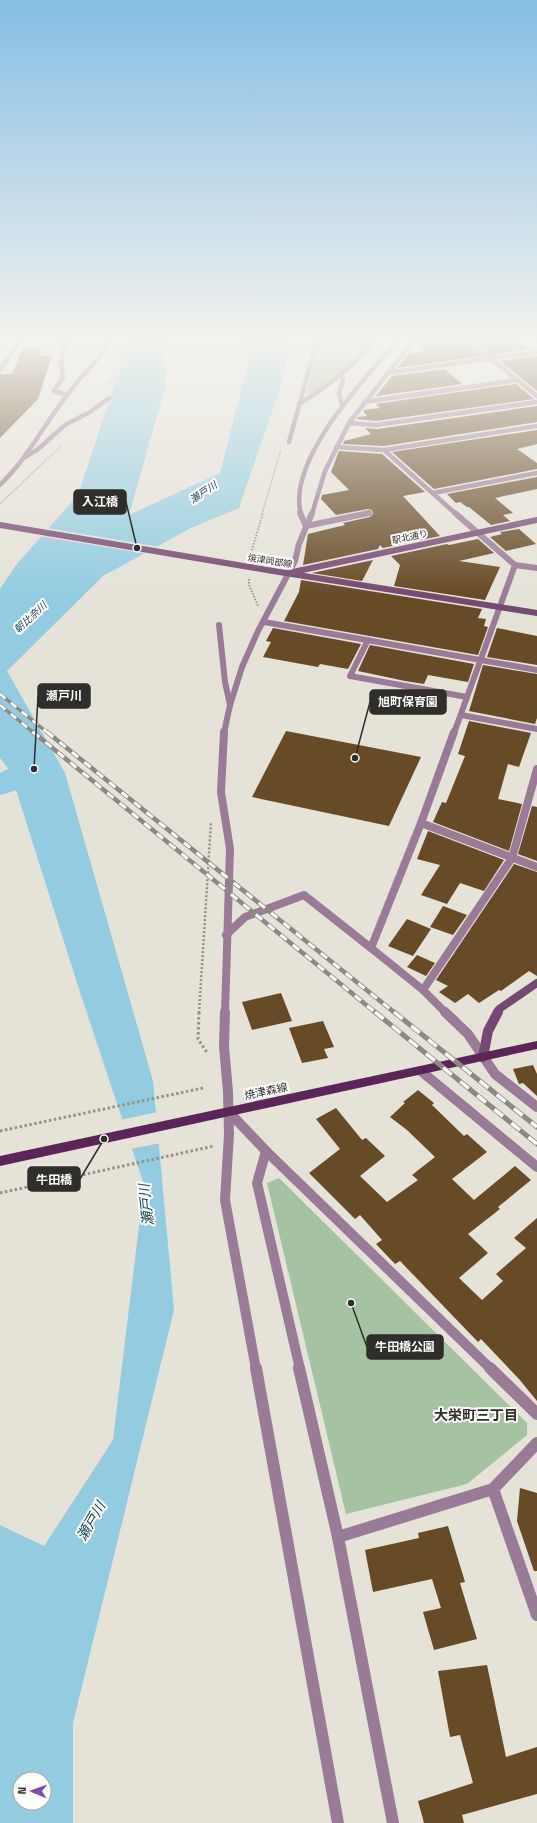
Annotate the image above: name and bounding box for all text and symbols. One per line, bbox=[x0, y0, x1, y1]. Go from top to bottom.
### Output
water label: 瀬戸川 bbox=[187, 478, 220, 506]
callout: 入江橋 bbox=[74, 490, 126, 514]
text: 入江橋 bbox=[82, 494, 119, 510]
street label: 駅北通り bbox=[391, 527, 429, 547]
street label: 焼津岡部線 bbox=[247, 552, 294, 571]
water label: 朝比奈川 bbox=[11, 598, 50, 636]
callout: 瀬戸川 bbox=[38, 684, 90, 708]
text: 瀬戸川 bbox=[46, 688, 82, 704]
callout: 旭町保育園 bbox=[370, 690, 446, 714]
text: 旭町保育園 bbox=[378, 694, 438, 710]
street label: 焼津森線 bbox=[243, 1080, 289, 1102]
callout: 牛田橋 bbox=[28, 1167, 80, 1191]
text: 牛田橋 bbox=[36, 1172, 73, 1188]
water label: 瀬戸川 bbox=[135, 1181, 157, 1227]
callout: 牛田橋公園 bbox=[367, 1335, 443, 1359]
text: 牛田橋公園 bbox=[375, 1339, 435, 1355]
district label: 大栄町三丁目 bbox=[434, 1406, 518, 1424]
water label: 瀬戸川 bbox=[73, 1497, 110, 1544]
north arrow bbox=[12, 1771, 52, 1811]
text: N bbox=[15, 1787, 29, 1795]

